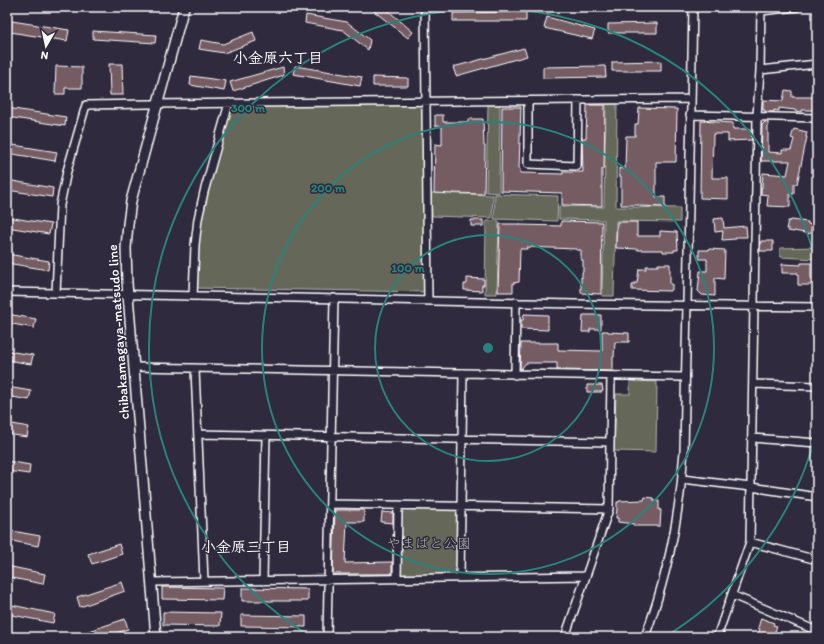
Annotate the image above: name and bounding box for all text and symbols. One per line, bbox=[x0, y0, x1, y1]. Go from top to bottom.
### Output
north arrow bbox=[26, 26, 66, 66]
text: N bbox=[40, 48, 49, 62]
district label: 小金原六丁目 bbox=[233, 49, 323, 67]
text: 300 m bbox=[231, 101, 266, 115]
text: 200 m bbox=[311, 181, 346, 195]
street label: chibakamagaya-matsudo line bbox=[104, 243, 133, 420]
text: 100 m bbox=[391, 261, 425, 275]
centre of rings bbox=[481, 341, 495, 355]
park label: やまばと公園 bbox=[387, 535, 471, 552]
district label: 小金原三丁目 bbox=[201, 538, 291, 556]

